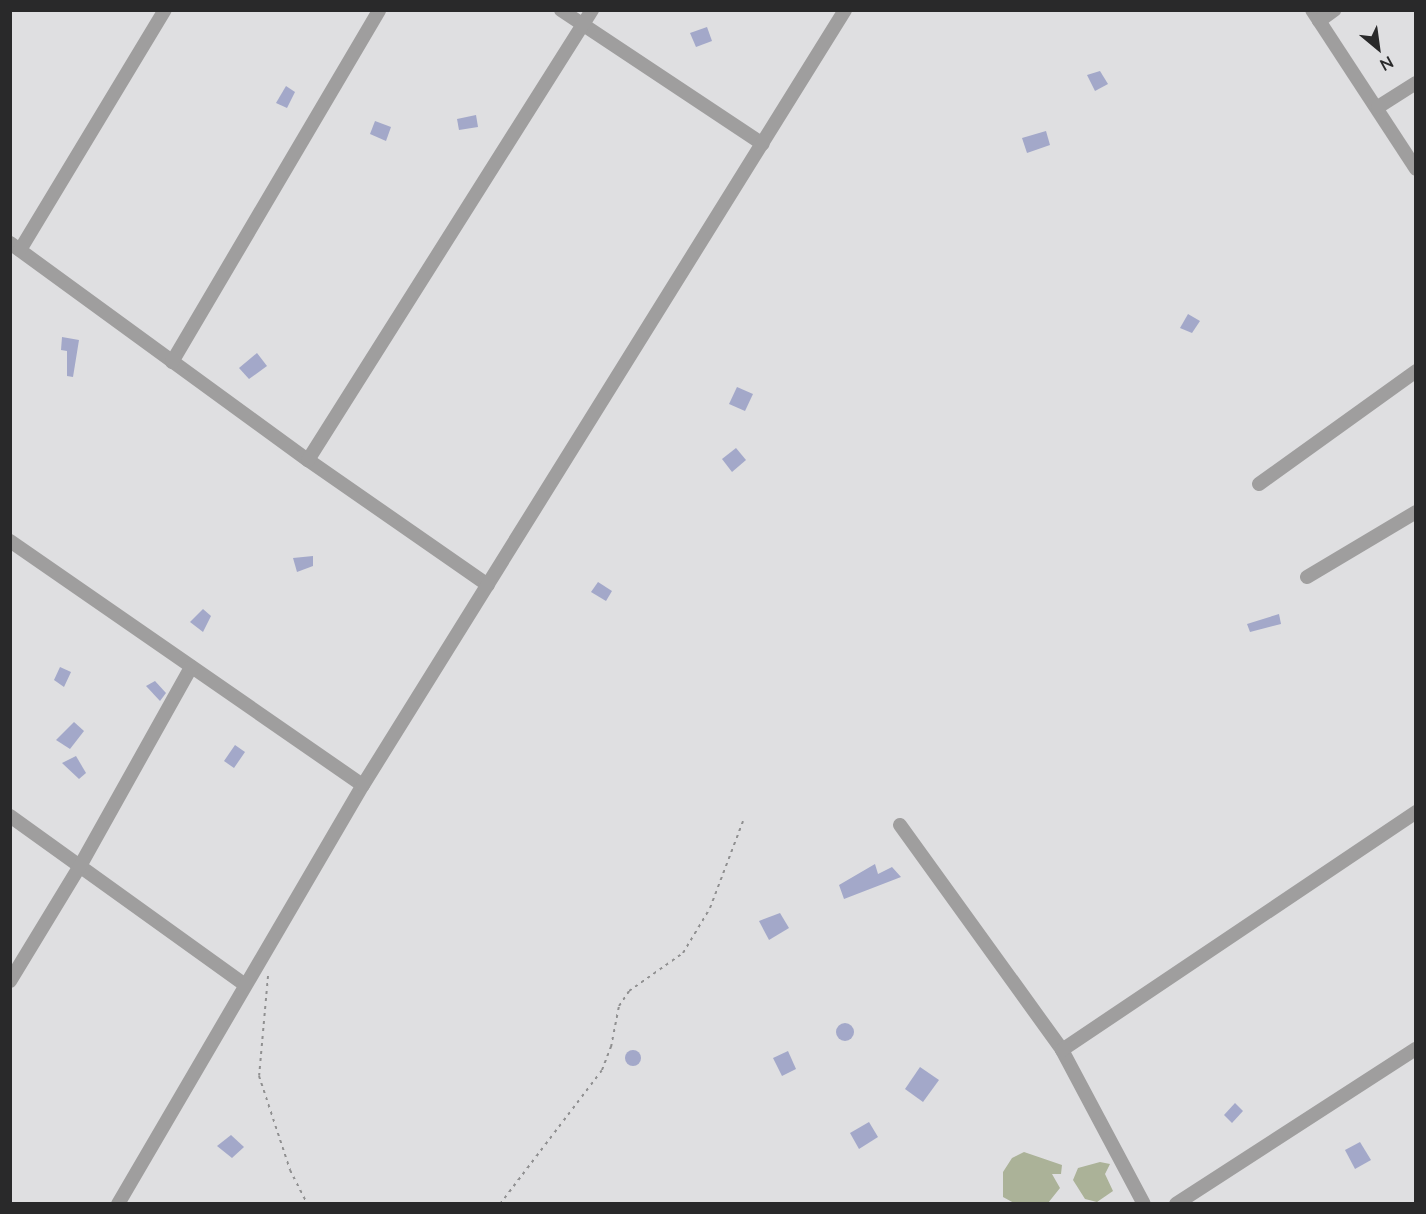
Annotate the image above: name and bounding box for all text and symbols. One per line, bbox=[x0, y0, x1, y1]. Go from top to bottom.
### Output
north arrow bbox=[1348, 18, 1408, 78]
text: N bbox=[1377, 53, 1397, 75]

